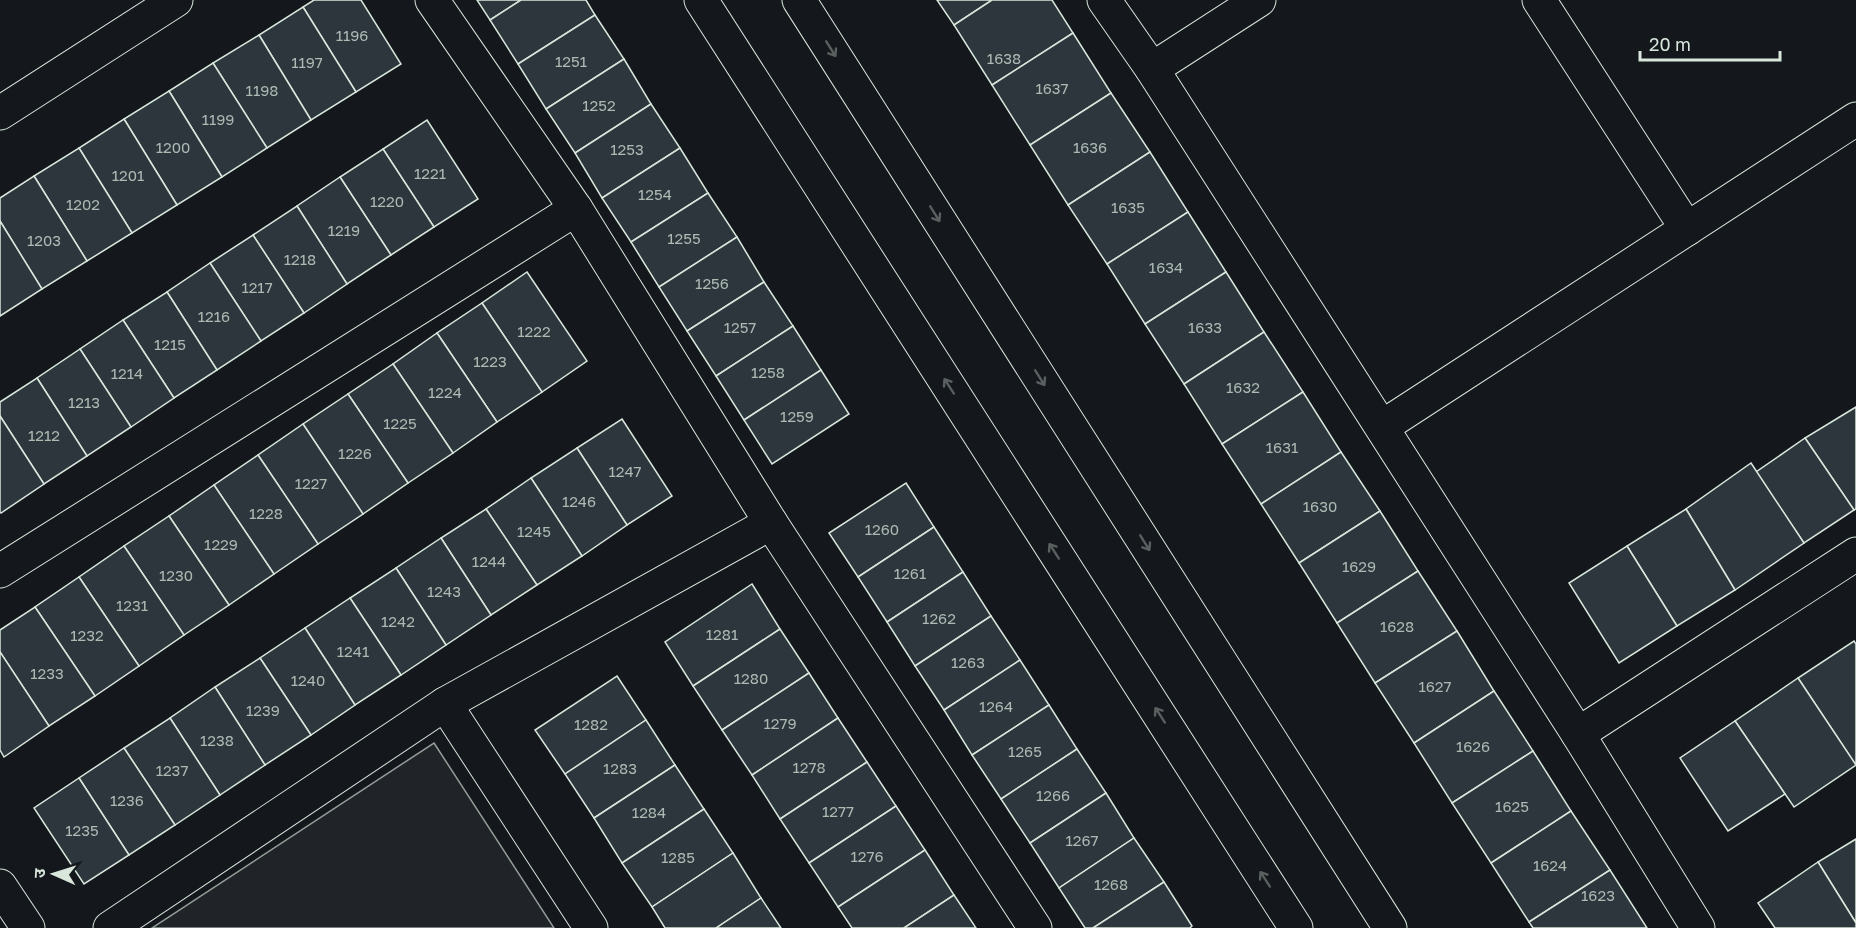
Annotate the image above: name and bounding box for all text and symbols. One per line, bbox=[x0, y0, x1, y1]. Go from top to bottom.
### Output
scale bar bbox=[1640, 24, 1780, 62]
house number: 1196 bbox=[336, 26, 368, 44]
text: 20 m bbox=[1649, 33, 1691, 55]
one-way arrow bbox=[825, 40, 837, 57]
house number: 1638 bbox=[987, 49, 1021, 67]
house number: 1251 bbox=[555, 52, 587, 70]
house number: 1197 bbox=[291, 53, 323, 71]
house number: 1637 bbox=[1035, 79, 1069, 97]
house number: 1198 bbox=[246, 81, 278, 99]
house number: 1252 bbox=[582, 96, 616, 114]
house number: 1199 bbox=[202, 110, 234, 128]
house number: 1200 bbox=[156, 138, 190, 156]
house number: 1636 bbox=[1073, 138, 1107, 156]
house number: 1253 bbox=[610, 140, 644, 158]
house number: 1221 bbox=[414, 164, 446, 182]
house number: 1201 bbox=[112, 166, 144, 184]
house number: 1254 bbox=[638, 185, 672, 203]
house number: 1220 bbox=[370, 192, 404, 210]
house number: 1202 bbox=[66, 195, 100, 213]
house number: 1635 bbox=[1111, 198, 1145, 216]
one-way arrow bbox=[930, 205, 942, 222]
house number: 1219 bbox=[328, 221, 360, 239]
house number: 1255 bbox=[667, 229, 701, 247]
house number: 1203 bbox=[27, 231, 61, 249]
house number: 1218 bbox=[284, 250, 316, 268]
house number: 1634 bbox=[1149, 258, 1183, 276]
house number: 1256 bbox=[695, 274, 729, 292]
house number: 1217 bbox=[241, 278, 273, 296]
house number: 1216 bbox=[198, 307, 230, 325]
house number: 1257 bbox=[724, 318, 756, 336]
house number: 1633 bbox=[1188, 318, 1222, 336]
house number: 1222 bbox=[517, 322, 551, 340]
house number: 1215 bbox=[154, 335, 186, 353]
house number: 1223 bbox=[473, 352, 507, 370]
house number: 1258 bbox=[751, 363, 785, 381]
house number: 1214 bbox=[111, 364, 143, 382]
one-way arrow bbox=[1035, 369, 1047, 386]
house number: 1632 bbox=[1226, 378, 1260, 396]
one-way arrow bbox=[943, 379, 955, 395]
house number: 1224 bbox=[428, 383, 462, 401]
house number: 1213 bbox=[68, 393, 100, 411]
house number: 1259 bbox=[780, 407, 814, 425]
house number: 1225 bbox=[383, 414, 417, 432]
house number: 1212 bbox=[28, 426, 60, 444]
house number: 1631 bbox=[1266, 438, 1298, 456]
house number: 1226 bbox=[338, 444, 372, 462]
house number: 1247 bbox=[608, 462, 642, 480]
house number: 1227 bbox=[295, 474, 327, 492]
house number: 1246 bbox=[562, 492, 596, 510]
house number: 1630 bbox=[1303, 497, 1337, 515]
house number: 1228 bbox=[249, 504, 283, 522]
house number: 1260 bbox=[865, 520, 899, 538]
house number: 1245 bbox=[517, 522, 551, 540]
one-way arrow bbox=[1139, 534, 1151, 551]
house number: 1229 bbox=[204, 535, 238, 553]
one-way arrow bbox=[1048, 542, 1061, 559]
house number: 1244 bbox=[472, 552, 506, 570]
house number: 1629 bbox=[1342, 557, 1376, 575]
house number: 1261 bbox=[894, 564, 926, 582]
house number: 1230 bbox=[159, 566, 193, 584]
house number: 1243 bbox=[427, 582, 461, 600]
house number: 1231 bbox=[116, 596, 148, 614]
house number: 1262 bbox=[922, 609, 956, 627]
house number: 1242 bbox=[381, 612, 415, 630]
house number: 1628 bbox=[1380, 617, 1414, 635]
house number: 1281 bbox=[706, 625, 738, 643]
house number: 1232 bbox=[70, 626, 104, 644]
house number: 1241 bbox=[337, 642, 369, 660]
house number: 1263 bbox=[951, 653, 985, 671]
house number: 1233 bbox=[30, 664, 64, 682]
house number: 1280 bbox=[734, 669, 768, 687]
house number: 1240 bbox=[291, 671, 325, 689]
house number: 1627 bbox=[1418, 677, 1452, 695]
house number: 1264 bbox=[979, 697, 1013, 715]
house number: 1239 bbox=[246, 701, 280, 719]
one-way arrow bbox=[1153, 706, 1166, 723]
house number: 1279 bbox=[763, 714, 797, 732]
house number: 1282 bbox=[574, 715, 608, 733]
house number: 1238 bbox=[200, 731, 234, 749]
house number: 1626 bbox=[1456, 737, 1490, 755]
house number: 1265 bbox=[1008, 742, 1042, 760]
house number: 1278 bbox=[792, 758, 826, 776]
house number: 1283 bbox=[603, 759, 637, 777]
house number: 1237 bbox=[156, 761, 188, 779]
house number: 1266 bbox=[1036, 786, 1070, 804]
house number: 1236 bbox=[110, 791, 144, 809]
house number: 1625 bbox=[1495, 797, 1529, 815]
house number: 1277 bbox=[822, 802, 854, 820]
house number: 1284 bbox=[632, 803, 666, 821]
house number: 1235 bbox=[65, 821, 99, 839]
house number: 1267 bbox=[1065, 831, 1099, 849]
north arrow bbox=[24, 844, 84, 904]
house number: 1276 bbox=[850, 847, 884, 865]
house number: 1285 bbox=[661, 848, 695, 866]
house number: 1624 bbox=[1533, 856, 1567, 874]
text: उ bbox=[29, 867, 49, 878]
one-way arrow bbox=[1258, 871, 1270, 888]
house number: 1268 bbox=[1094, 875, 1128, 893]
house number: 1623 bbox=[1581, 886, 1615, 904]

